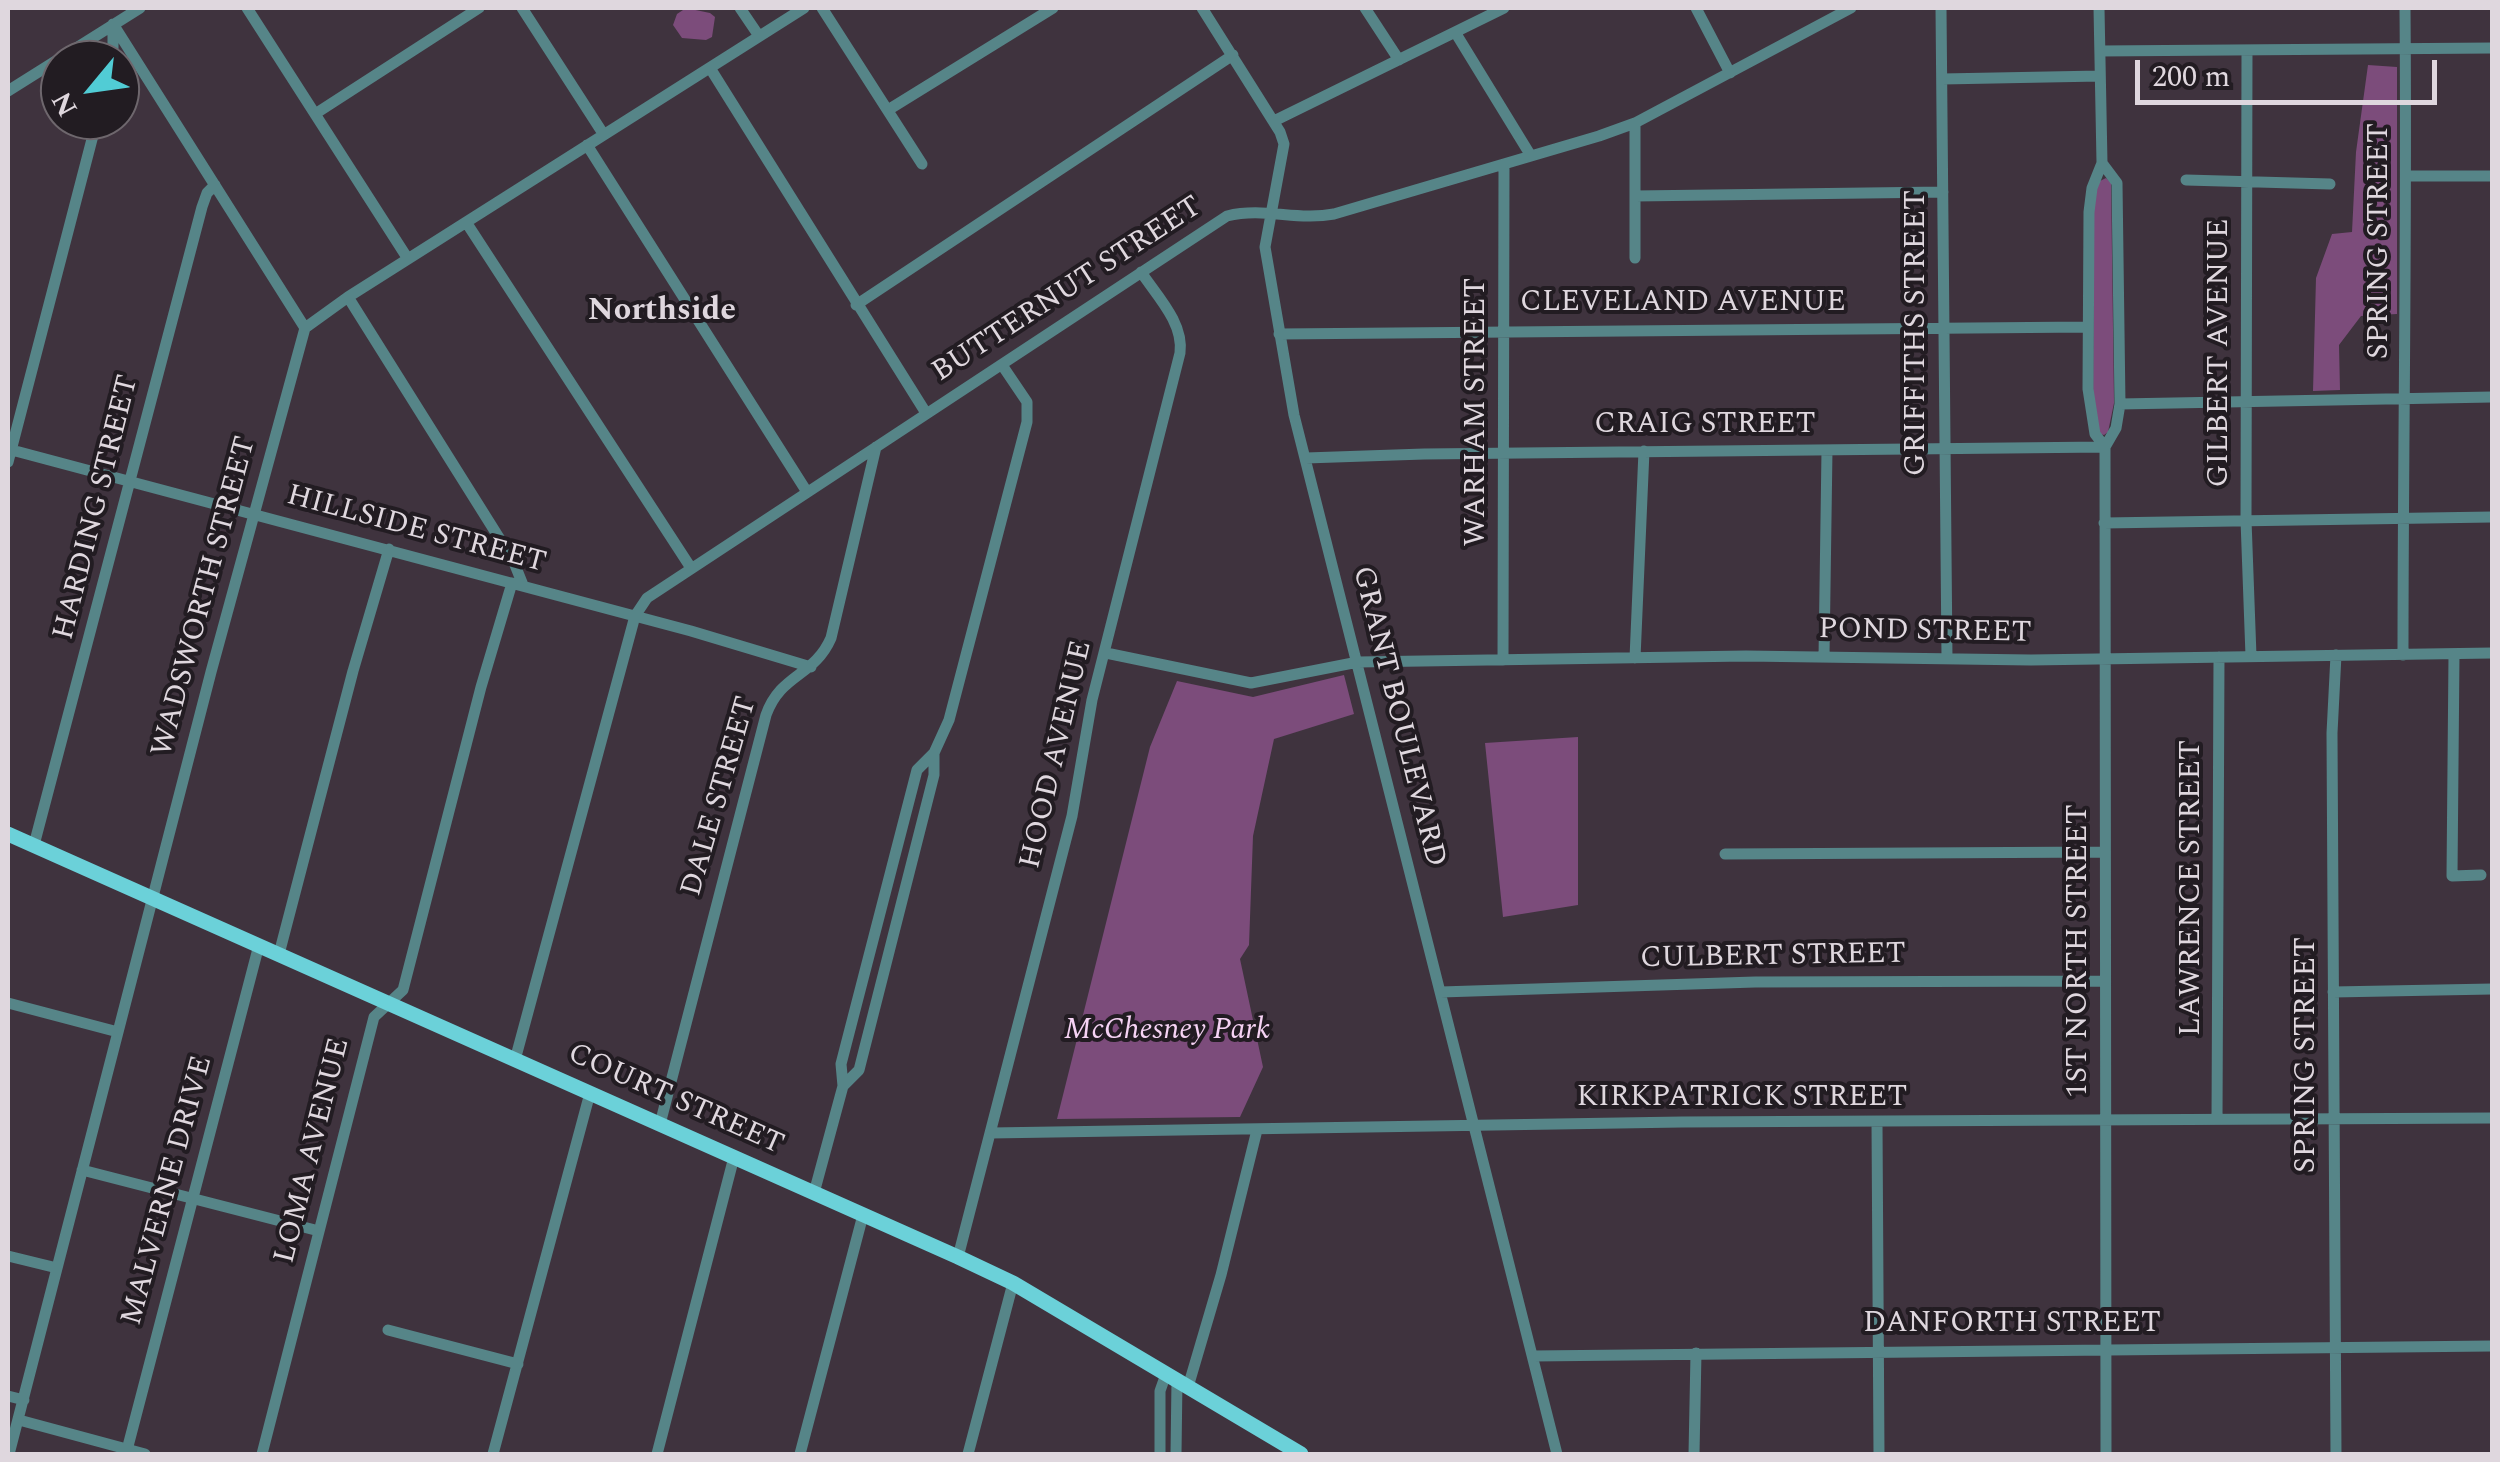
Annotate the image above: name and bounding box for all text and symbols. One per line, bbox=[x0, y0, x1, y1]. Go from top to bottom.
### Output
north arrow bbox=[40, 40, 140, 140]
scale bar bbox=[2140, 40, 2442, 102]
text: 200 m bbox=[2152, 54, 2230, 100]
text: N bbox=[41, 83, 89, 124]
street label: SPRING STREET bbox=[2363, 123, 2399, 359]
street label: BUTTERNUT STREET bbox=[926, 190, 1210, 392]
street label: GRIFFITHS STREET bbox=[1900, 190, 1936, 476]
street label: GILBERT AVENUE bbox=[2203, 218, 2239, 488]
street label: WARHAM STREET bbox=[1460, 278, 1496, 546]
street label: CLEVELAND AVENUE bbox=[1520, 286, 1846, 322]
district label: Northside bbox=[588, 294, 736, 332]
street label: HARDING STREET bbox=[48, 372, 148, 644]
street label: CRAIG STREET bbox=[1594, 408, 1816, 444]
street label: WADSWORTH STREET bbox=[146, 433, 266, 761]
street label: HILLSIDE STREET bbox=[282, 479, 550, 583]
street label: GRANT BOULEVARD bbox=[1342, 563, 1452, 871]
street label: POND STREET bbox=[1818, 613, 2032, 653]
street label: HOOD AVENUE bbox=[1014, 638, 1102, 872]
street label: DALE STREET bbox=[675, 693, 767, 901]
street label: LAWRENCE STREET bbox=[2175, 740, 2211, 1036]
street label: 1ST NORTH STREET bbox=[2062, 804, 2098, 1098]
street label: SPRING STREET bbox=[2290, 937, 2326, 1173]
street label: CULBERT STREET bbox=[1640, 938, 1906, 978]
park label: McChesney Park bbox=[1064, 1014, 1270, 1050]
street label: LOMA AVENUE bbox=[269, 1035, 359, 1267]
street label: COURT STREET bbox=[561, 1037, 789, 1165]
street label: MALVERNE DRIVE bbox=[116, 1052, 222, 1330]
street label: KIRKPATRICK STREET bbox=[1577, 1081, 1907, 1117]
street label: DANFORTH STREET bbox=[1863, 1307, 2161, 1343]

